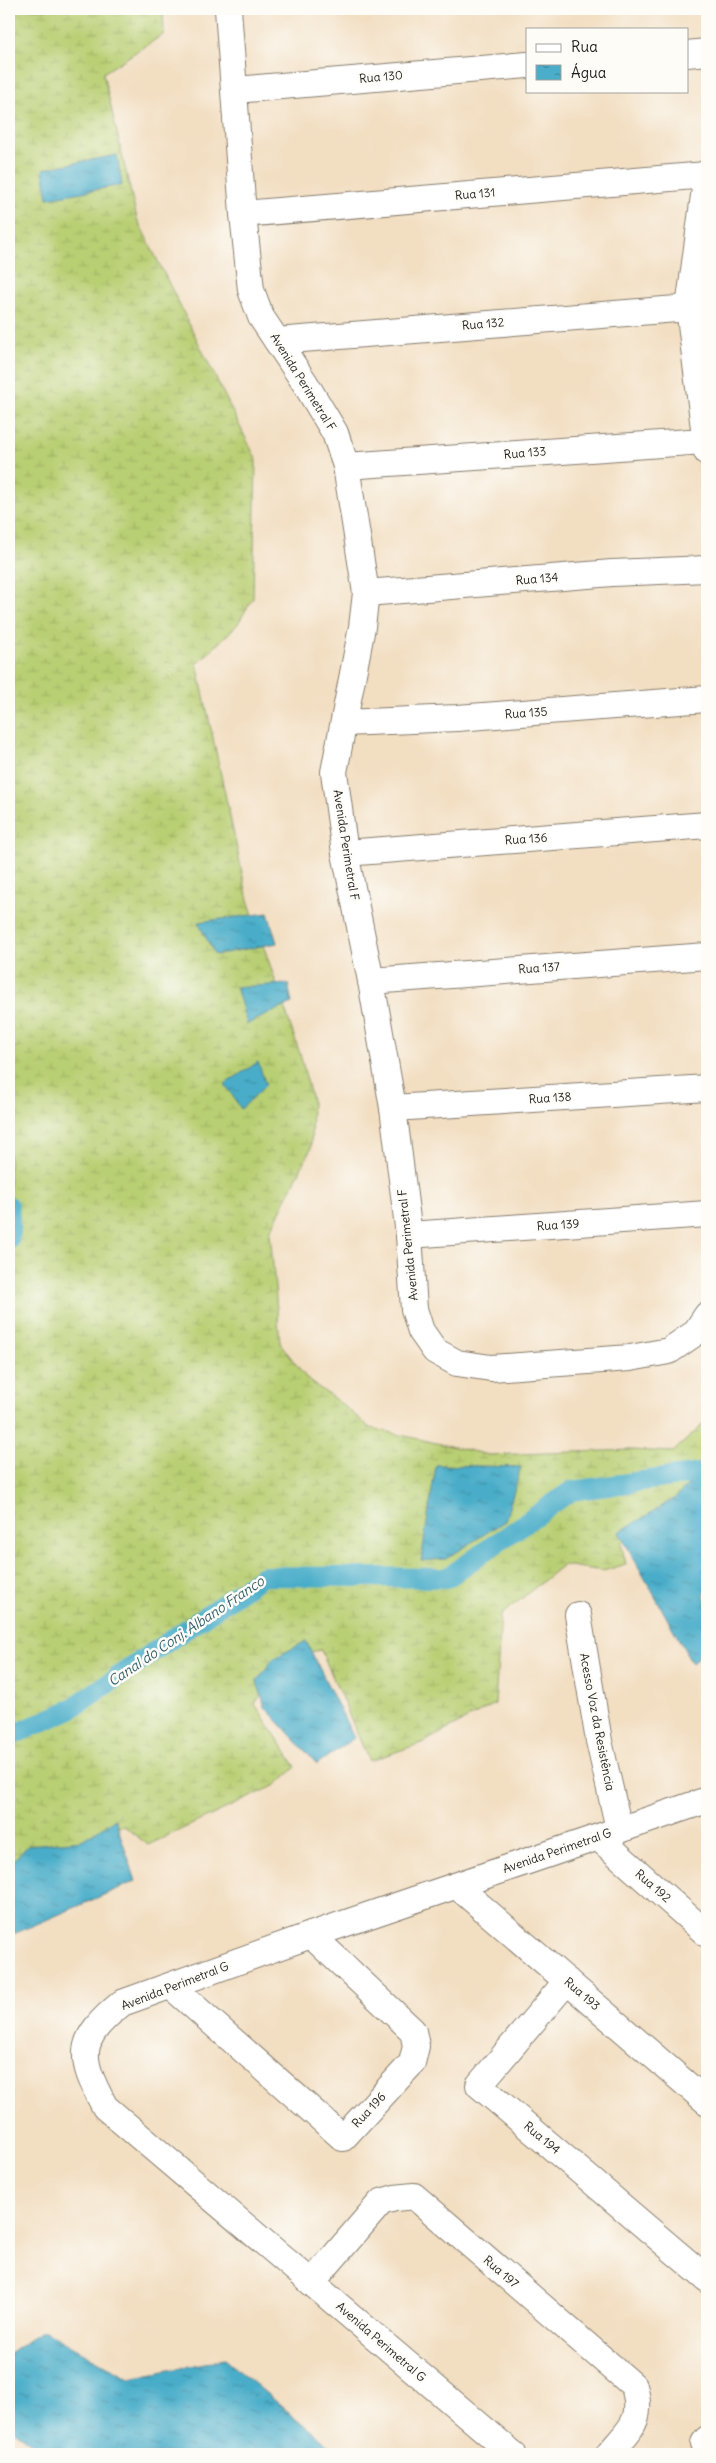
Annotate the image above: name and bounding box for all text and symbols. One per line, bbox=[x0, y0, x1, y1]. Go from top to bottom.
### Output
legend bbox=[526, 28, 688, 92]
text: Rua bbox=[571, 37, 598, 56]
text: Água bbox=[571, 63, 607, 82]
street label: Rua 130 bbox=[359, 67, 403, 86]
street label: Rua 131 bbox=[454, 184, 496, 203]
street label: Rua 132 bbox=[461, 314, 505, 333]
street label: Avenida Perimetral F bbox=[267, 330, 340, 433]
street label: Rua 133 bbox=[503, 443, 547, 462]
street label: Rua 134 bbox=[515, 569, 559, 588]
street label: Rua 135 bbox=[504, 704, 548, 721]
street label: Avenida Perimetral F bbox=[330, 788, 363, 902]
street label: Rua 136 bbox=[504, 830, 548, 847]
street label: Rua 137 bbox=[518, 959, 560, 976]
street label: Rua 138 bbox=[528, 1089, 572, 1106]
street label: Avenida Perimetral F bbox=[394, 1188, 421, 1302]
street label: Rua 139 bbox=[536, 1216, 580, 1233]
water label: Canal do Conj. Albano Franco bbox=[104, 1571, 268, 1690]
street label: Acesso Voz da Resistência bbox=[577, 1652, 618, 1792]
street label: Avenida Perimetral G bbox=[501, 1825, 613, 1876]
street label: Rua 192 bbox=[632, 1866, 675, 1905]
street label: Avenida Perimetral G bbox=[119, 1958, 231, 2013]
street label: Rua 193 bbox=[561, 1974, 603, 2013]
street label: Rua 196 bbox=[349, 2089, 389, 2130]
street label: Rua 194 bbox=[521, 2118, 564, 2157]
street label: Rua 197 bbox=[481, 2252, 522, 2291]
street label: Avenida Perimetral G bbox=[333, 2299, 430, 2385]

